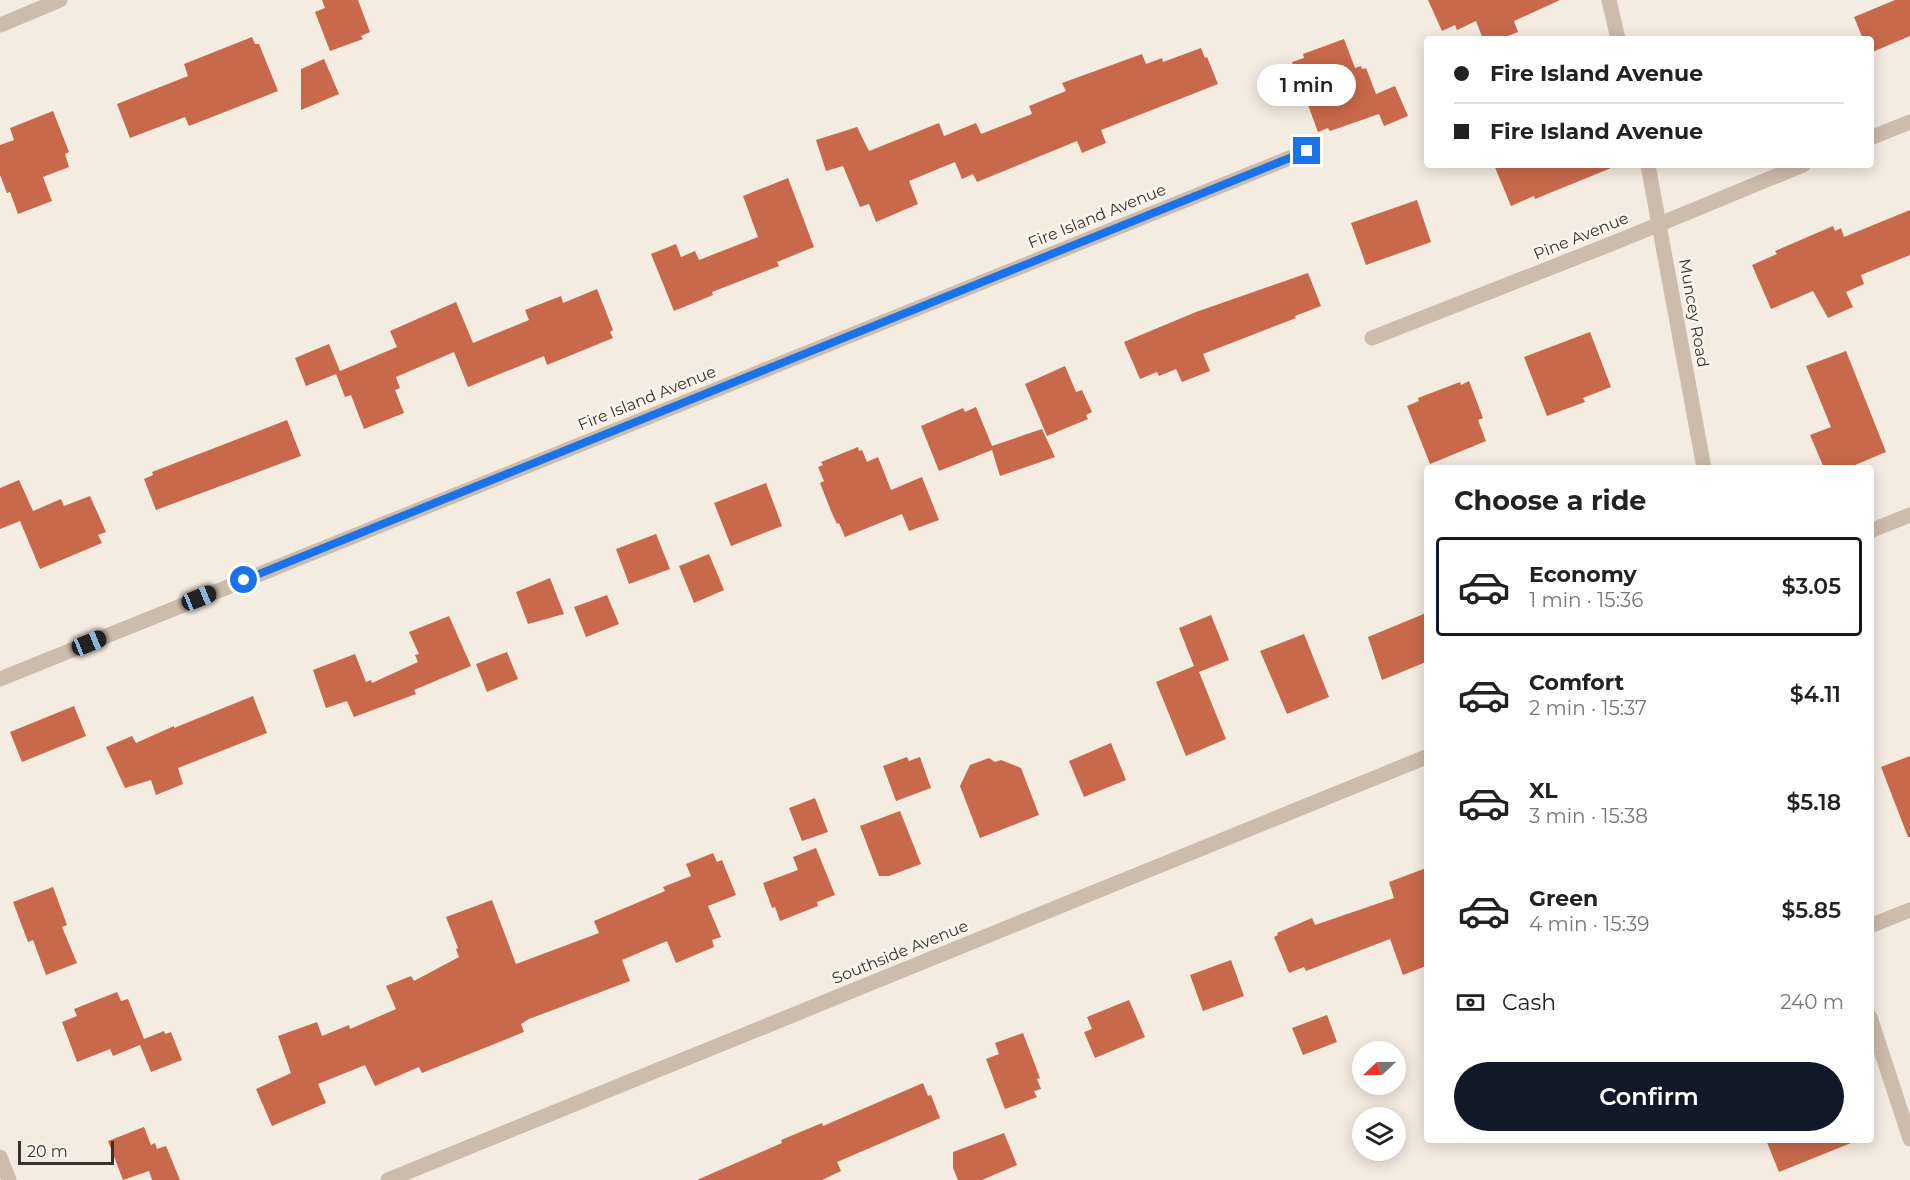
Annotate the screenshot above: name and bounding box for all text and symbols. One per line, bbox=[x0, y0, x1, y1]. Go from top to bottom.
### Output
text: Fire Island Avenue bbox=[1490, 60, 1703, 87]
callout: 1 min bbox=[1258, 64, 1356, 106]
text: 1 min bbox=[1280, 73, 1333, 97]
text: Fire Island Avenue bbox=[1490, 118, 1703, 145]
route end bbox=[1293, 137, 1320, 164]
street label: Fire Island Avenue bbox=[1025, 180, 1169, 252]
street label: Pine Avenue bbox=[1531, 208, 1631, 264]
street label: Muncey Road bbox=[1675, 257, 1713, 369]
street label: Fire Island Avenue bbox=[575, 362, 719, 434]
text: Choose a ride bbox=[1454, 484, 1646, 517]
icon: car bbox=[1457, 560, 1511, 614]
text: Economy bbox=[1529, 561, 1637, 588]
route start bbox=[230, 566, 257, 593]
text: $3.05 bbox=[1782, 573, 1841, 600]
car bbox=[179, 583, 219, 613]
text: 1 min · 15:36 bbox=[1529, 588, 1643, 612]
car bbox=[69, 628, 109, 658]
icon: car bbox=[1457, 668, 1511, 722]
text: Comfort bbox=[1529, 669, 1624, 696]
text: $4.11 bbox=[1790, 681, 1841, 708]
text: 2 min · 15:37 bbox=[1529, 696, 1647, 720]
icon: car bbox=[1457, 776, 1511, 830]
text: XL bbox=[1529, 777, 1558, 804]
text: $5.18 bbox=[1787, 789, 1841, 816]
text: 3 min · 15:38 bbox=[1529, 804, 1648, 828]
icon: car bbox=[1457, 884, 1511, 938]
text: Green bbox=[1529, 885, 1598, 912]
text: $5.85 bbox=[1782, 897, 1841, 924]
text: 4 min · 15:39 bbox=[1529, 912, 1649, 936]
street label: Southside Avenue bbox=[829, 916, 971, 988]
icon: cash bbox=[1454, 986, 1487, 1019]
text: Cash bbox=[1502, 989, 1556, 1016]
text: 240 m bbox=[1780, 990, 1844, 1014]
north arrow bbox=[1352, 1041, 1406, 1095]
map controls bbox=[1352, 1041, 1406, 1161]
button: Confirm bbox=[1454, 1062, 1844, 1131]
button: layers bbox=[1352, 1107, 1406, 1161]
scale bar bbox=[18, 1138, 114, 1166]
text: 20 m bbox=[27, 1142, 68, 1161]

